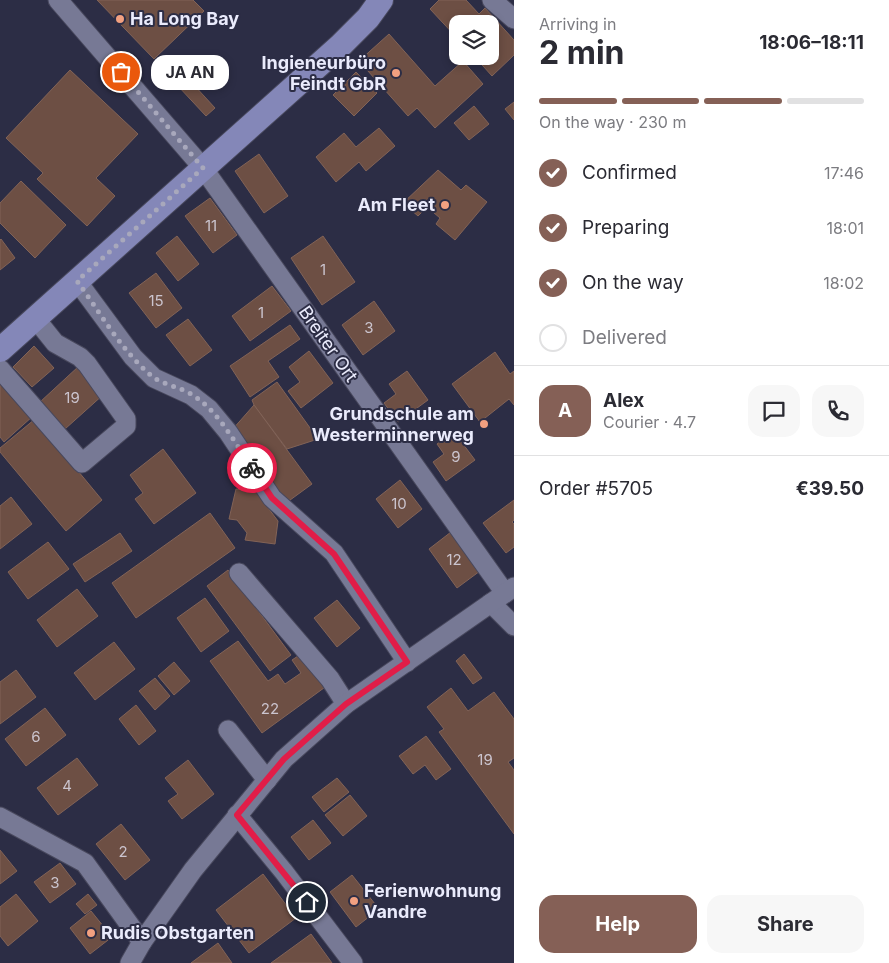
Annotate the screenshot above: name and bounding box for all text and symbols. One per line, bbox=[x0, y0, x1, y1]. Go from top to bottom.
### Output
place label: Ha Long Bay bbox=[130, 8, 239, 29]
marker: Ha Long Bay bbox=[114, 13, 126, 25]
text: Arriving in bbox=[539, 14, 616, 34]
map controls bbox=[449, 15, 499, 65]
button: layers bbox=[449, 15, 499, 65]
text: 18:06–18:11 bbox=[759, 31, 864, 54]
text: 2 min bbox=[539, 33, 625, 72]
pin bbox=[100, 51, 142, 93]
place label: Ingieneurbüro Feindt GbR bbox=[262, 52, 386, 94]
callout: JA AN bbox=[151, 54, 228, 90]
icon: bag bbox=[107, 58, 135, 86]
text: JA AN bbox=[166, 62, 214, 82]
marker: Ingieneurbüro Feindt GbR bbox=[390, 67, 402, 79]
text: On the way · 230 m bbox=[539, 112, 686, 132]
icon: check bbox=[539, 159, 567, 187]
text: Confirmed bbox=[582, 161, 677, 184]
text: 17:46 bbox=[824, 163, 864, 183]
place label: Am Fleet bbox=[357, 194, 435, 215]
marker: Am Fleet bbox=[439, 199, 451, 211]
icon: check bbox=[539, 214, 567, 242]
house number: 11 bbox=[205, 216, 217, 235]
text: Preparing bbox=[582, 216, 669, 239]
text: 18:01 bbox=[826, 218, 864, 238]
house number: 1 bbox=[320, 260, 326, 279]
icon: check bbox=[539, 269, 567, 297]
text: On the way bbox=[582, 271, 684, 294]
text: 18:02 bbox=[823, 273, 864, 293]
house number: 15 bbox=[148, 291, 164, 310]
street label: Breiter Ort bbox=[295, 302, 362, 386]
house number: 1 bbox=[258, 303, 264, 322]
house number: 3 bbox=[364, 318, 374, 337]
text: Delivered bbox=[582, 326, 667, 349]
button: chat bbox=[748, 385, 800, 437]
button: phone bbox=[812, 385, 864, 437]
house number: 19 bbox=[64, 388, 80, 407]
text: Alex bbox=[603, 389, 644, 412]
text: A bbox=[558, 399, 572, 422]
place label: Grundschule am Westerminnerweg bbox=[312, 403, 474, 445]
text: Courier · 4.7 bbox=[603, 412, 696, 432]
marker: Grundschule am Westerminnerweg bbox=[478, 418, 490, 430]
courier bbox=[227, 443, 277, 493]
house number: 9 bbox=[451, 447, 461, 466]
icon: bike bbox=[238, 454, 266, 482]
text: Order #5705 bbox=[539, 477, 653, 500]
text: €39.50 bbox=[796, 477, 864, 500]
house number: 10 bbox=[391, 494, 407, 513]
house number: 12 bbox=[446, 550, 462, 569]
house number: 22 bbox=[261, 699, 279, 718]
house number: 6 bbox=[31, 727, 41, 746]
house number: 19 bbox=[477, 750, 493, 769]
house number: 4 bbox=[62, 776, 72, 795]
house number: 2 bbox=[118, 842, 128, 861]
house number: 3 bbox=[50, 873, 60, 892]
place label: Ferienwohnung Vandre bbox=[364, 880, 501, 922]
pin bbox=[286, 881, 328, 923]
icon: home bbox=[293, 888, 321, 916]
marker: Ferienwohnung Vandre bbox=[348, 895, 360, 907]
button: Help bbox=[539, 895, 697, 953]
button: Share bbox=[707, 895, 864, 953]
place label: Rudis Obstgarten bbox=[101, 922, 254, 943]
marker: Rudis Obstgarten bbox=[85, 927, 97, 939]

